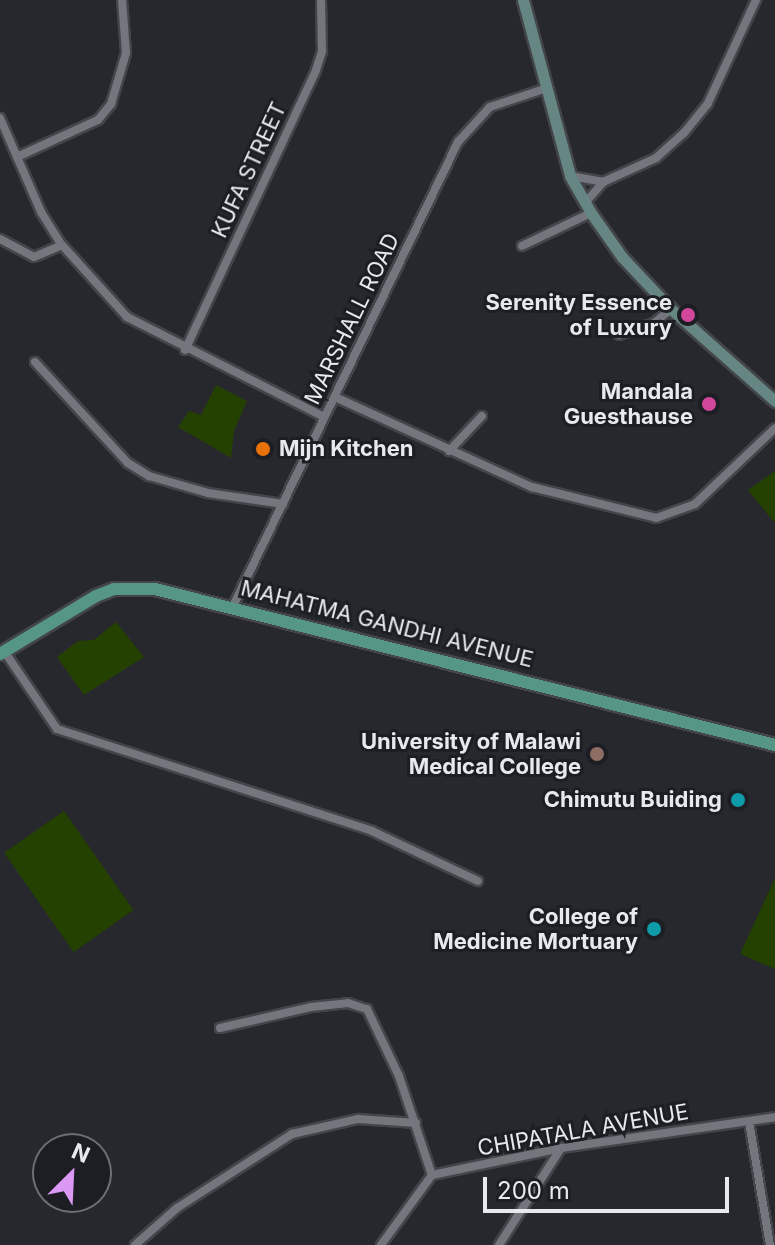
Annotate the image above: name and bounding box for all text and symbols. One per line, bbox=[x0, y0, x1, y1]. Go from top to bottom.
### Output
street label: KUFA STREET bbox=[206, 98, 292, 242]
street label: MARSHALL ROAD bbox=[299, 229, 405, 409]
place label: Serenity Essence of Luxury bbox=[485, 289, 672, 340]
marker: Serenity Essence of Luxury bbox=[679, 306, 697, 324]
place label: Mandala Guesthause bbox=[564, 378, 693, 430]
marker: Mandala Guesthause bbox=[700, 395, 718, 413]
place label: Mijn Kitchen bbox=[279, 436, 414, 462]
marker: Mijn Kitchen bbox=[254, 440, 272, 458]
street label: MAHATMA GANDHI AVENUE bbox=[238, 575, 536, 673]
place label: University of Malawi Medical College bbox=[361, 728, 581, 780]
marker: University of Malawi Medical College bbox=[588, 745, 606, 763]
place label: Chimutu Buiding bbox=[544, 787, 722, 813]
marker: Chimutu Buiding bbox=[729, 791, 747, 809]
place label: College of Medicine Mortuary bbox=[433, 903, 638, 954]
marker: College of Medicine Mortuary bbox=[645, 920, 663, 938]
street label: CHIPATALA AVENUE bbox=[476, 1098, 690, 1162]
north arrow bbox=[32, 1133, 112, 1213]
text: N bbox=[68, 1138, 94, 1168]
scale bar bbox=[487, 1161, 733, 1211]
text: 200 m bbox=[497, 1176, 570, 1205]

